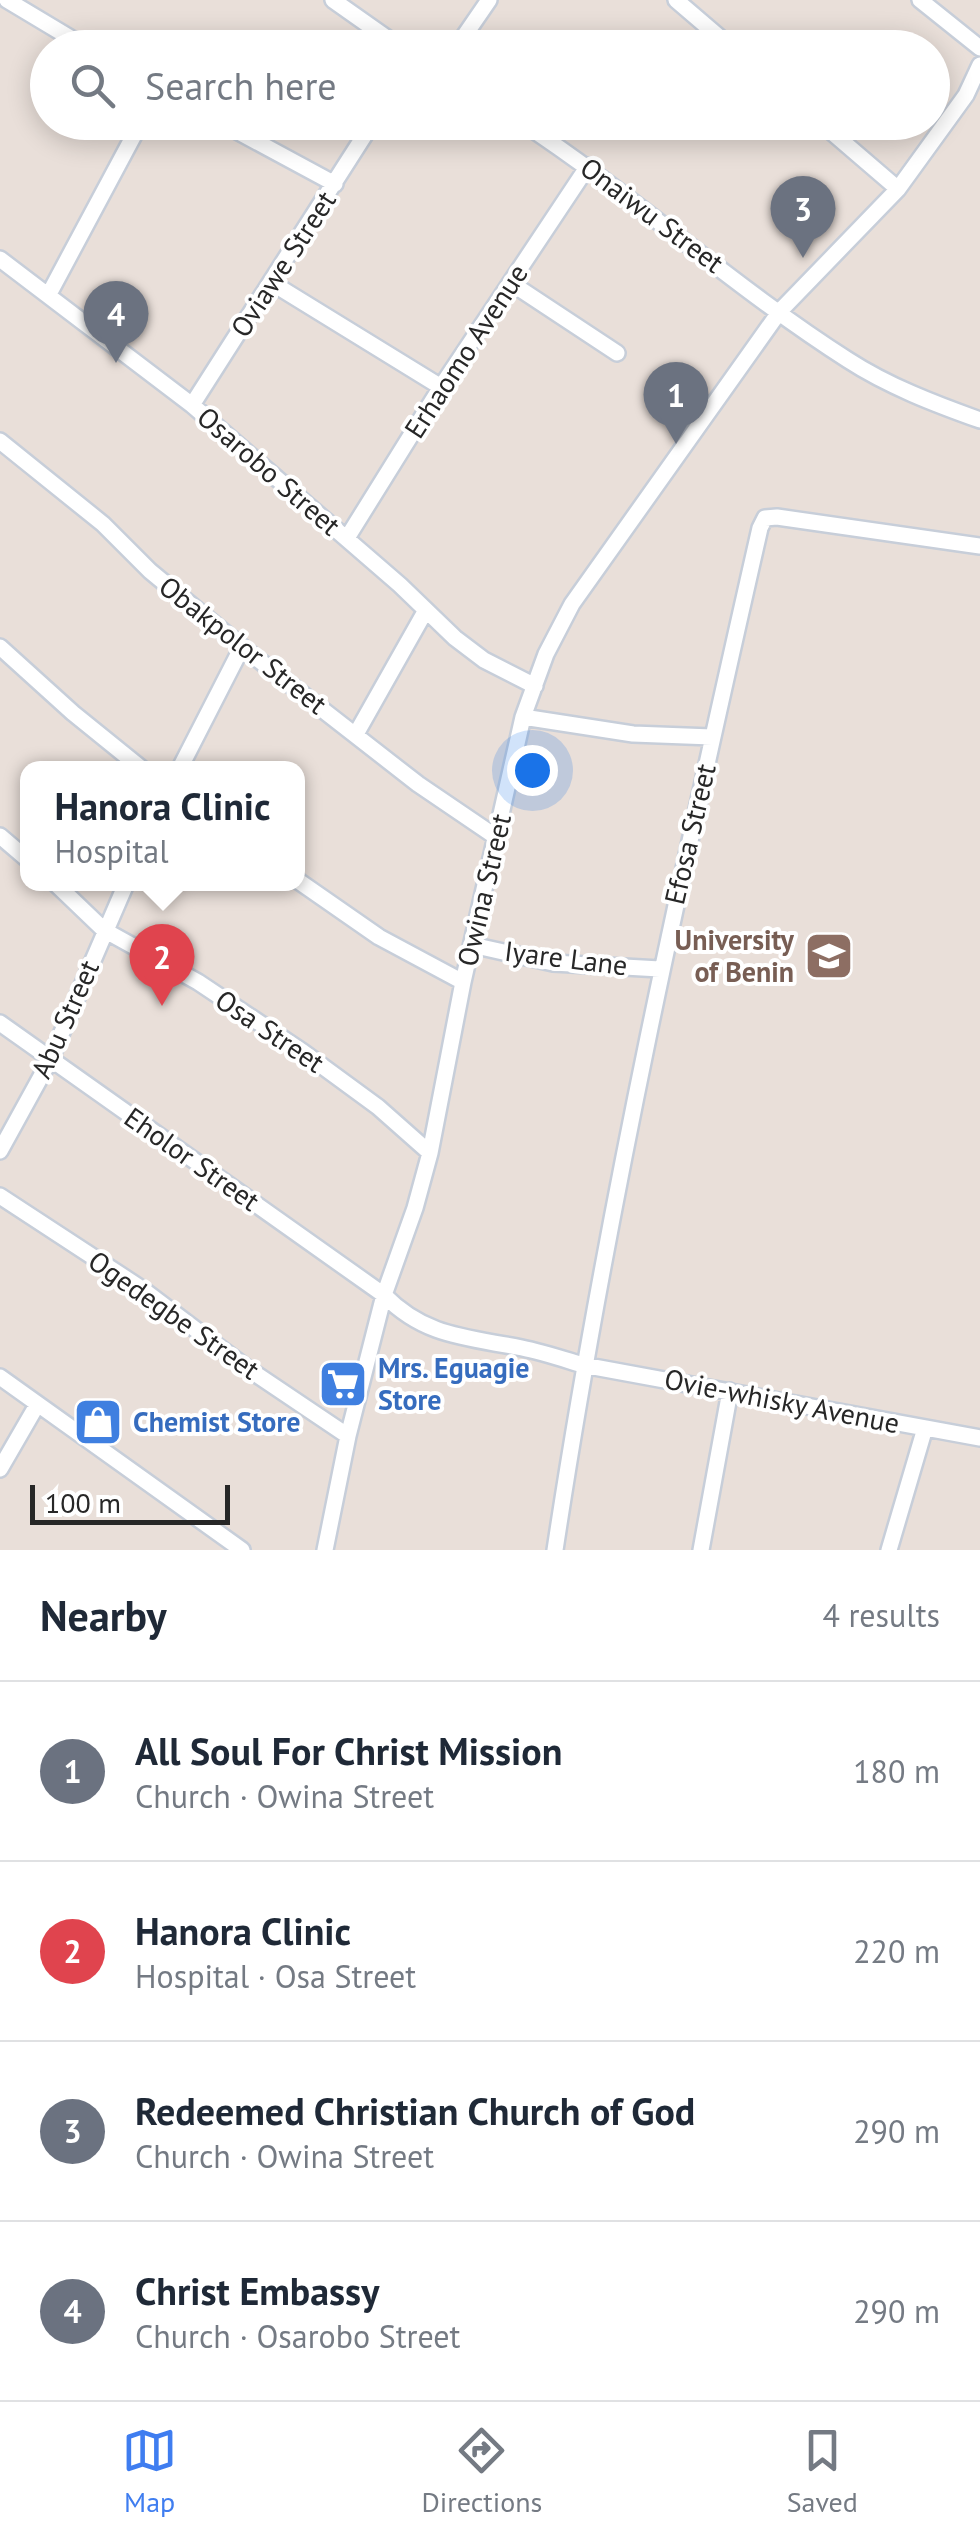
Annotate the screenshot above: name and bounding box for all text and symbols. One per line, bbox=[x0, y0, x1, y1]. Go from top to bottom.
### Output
search box bbox=[30, 30, 950, 140]
icon: search bbox=[65, 58, 120, 113]
text: Search here bbox=[145, 61, 337, 110]
street label: Onaiwu Street bbox=[573, 149, 732, 281]
pin: 3 bbox=[770, 176, 836, 258]
street label: Oviawe Street bbox=[222, 183, 344, 344]
street label: Erhaomo Avenue bbox=[395, 257, 536, 445]
pin: 4 bbox=[84, 280, 148, 363]
pin: 1 bbox=[644, 362, 708, 444]
street label: Osarobo Street bbox=[190, 398, 349, 543]
street label: Obakpolor Street bbox=[152, 567, 335, 722]
your location bbox=[507, 745, 558, 796]
street label: Efosa Street bbox=[655, 759, 724, 908]
popup bbox=[20, 761, 305, 891]
text: Hanora Clinic bbox=[54, 781, 271, 830]
street label: Owina Street bbox=[448, 810, 519, 970]
text: Hospital bbox=[54, 830, 169, 872]
place label: University of Benin bbox=[675, 921, 795, 990]
pin: 2 bbox=[130, 924, 194, 1006]
school or university icon: University of Benin bbox=[803, 930, 855, 982]
street label: Iyare Lane bbox=[502, 932, 630, 983]
street label: Abu Street bbox=[22, 953, 107, 1084]
street label: Osa Street bbox=[209, 981, 332, 1081]
street label: Eholor Street bbox=[117, 1098, 268, 1219]
street label: Ogedegbe Street bbox=[81, 1242, 268, 1388]
place label: Mrs. Eguagie Store bbox=[378, 1349, 529, 1418]
supermarket icon: Mrs. Eguagie Store bbox=[317, 1358, 369, 1410]
street label: Ovie-whisky Avenue bbox=[662, 1360, 903, 1441]
shop icon: Chemist Store bbox=[72, 1396, 124, 1448]
place label: Chemist Store bbox=[133, 1403, 300, 1440]
scale bar bbox=[30, 1480, 230, 1524]
text: 100 m bbox=[45, 1484, 121, 1521]
text: Nearby bbox=[40, 1588, 167, 1643]
text: 4 results bbox=[822, 1594, 940, 1636]
text: All Soul For Christ Mission bbox=[135, 1726, 562, 1775]
text: 1 bbox=[63, 1750, 82, 1792]
text: 180 m bbox=[853, 1750, 940, 1792]
text: Church · Owina Street bbox=[135, 1775, 434, 1817]
text: Hanora Clinic bbox=[135, 1906, 351, 1955]
text: 2 bbox=[63, 1930, 82, 1972]
text: 220 m bbox=[853, 1930, 940, 1972]
text: Hospital · Osa Street bbox=[135, 1955, 416, 1997]
text: Redeemed Christian Church of God bbox=[135, 2086, 695, 2135]
text: 3 bbox=[63, 2110, 82, 2152]
text: 290 m bbox=[853, 2110, 940, 2152]
text: Church · Owina Street bbox=[135, 2135, 434, 2177]
text: Christ Embassy bbox=[135, 2266, 379, 2315]
text: 4 bbox=[63, 2290, 82, 2332]
text: 290 m bbox=[853, 2290, 940, 2332]
text: Church · Osarobo Street bbox=[135, 2315, 460, 2357]
tab: Map bbox=[122, 2423, 177, 2520]
tab: Directions bbox=[421, 2423, 542, 2520]
tab: Saved bbox=[787, 2423, 858, 2520]

